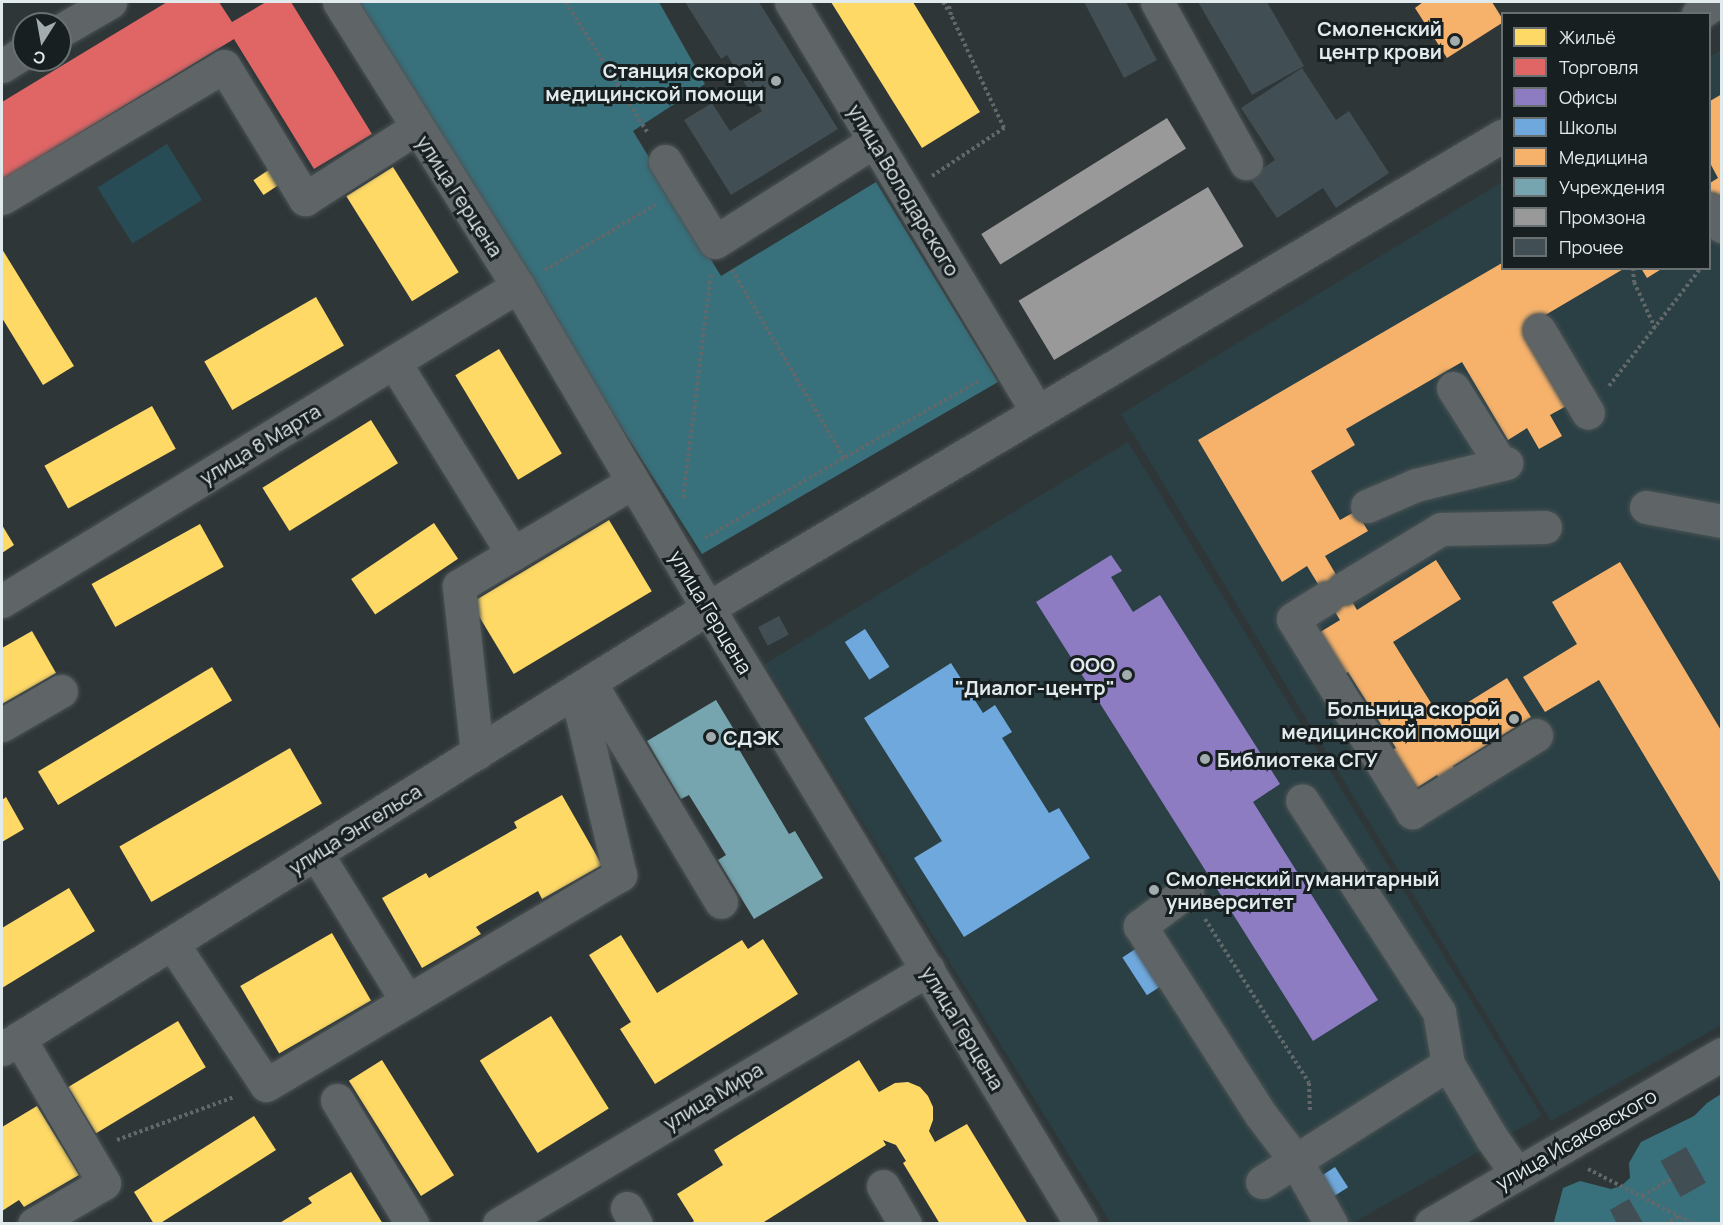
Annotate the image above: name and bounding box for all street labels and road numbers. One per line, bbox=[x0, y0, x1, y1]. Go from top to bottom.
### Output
street label: улица Володарского bbox=[843, 100, 965, 280]
street label: улица Герцена bbox=[412, 131, 508, 261]
street label: улица 8 Марта bbox=[195, 399, 325, 489]
street label: улица Герцена bbox=[665, 546, 757, 678]
street label: улица Энгельса bbox=[284, 779, 426, 879]
street label: улица Герцена bbox=[917, 962, 1009, 1094]
street label: улица Мира bbox=[659, 1057, 767, 1135]
street label: улица Исаковского bbox=[1491, 1083, 1661, 1195]

